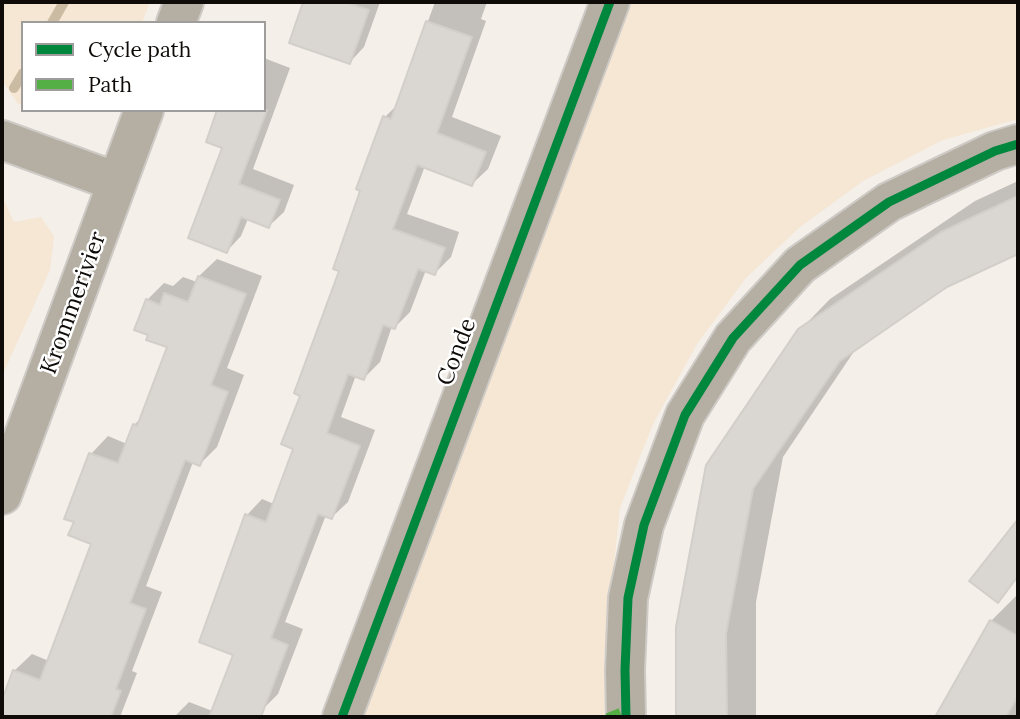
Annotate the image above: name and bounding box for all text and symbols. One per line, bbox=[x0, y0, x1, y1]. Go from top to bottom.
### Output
legend bbox=[21, 21, 266, 112]
text: Cycle path bbox=[88, 36, 191, 63]
text: Path bbox=[88, 71, 132, 98]
street label: Krommerivier bbox=[35, 228, 113, 378]
street label: Conde bbox=[432, 315, 482, 389]

